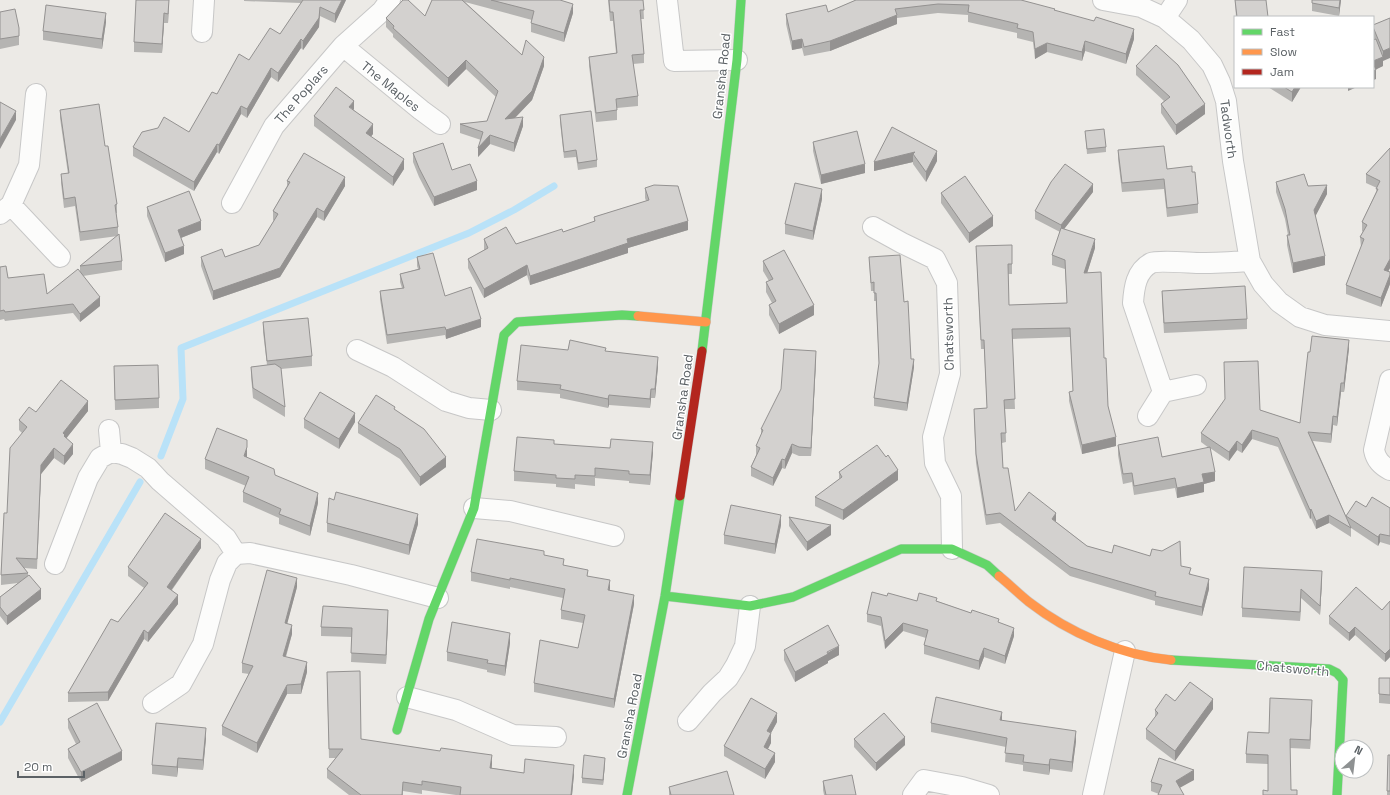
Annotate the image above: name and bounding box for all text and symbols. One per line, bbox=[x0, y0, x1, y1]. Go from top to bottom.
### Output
legend bbox=[1234, 16, 1374, 88]
text: Fast bbox=[1270, 24, 1295, 40]
street label: Gransha Road bbox=[709, 32, 734, 120]
text: Slow bbox=[1270, 44, 1297, 60]
street label: The Maples bbox=[358, 57, 424, 116]
street label: The Poplars bbox=[271, 61, 332, 127]
text: Jam bbox=[1270, 64, 1294, 80]
street label: Tadworth bbox=[1216, 98, 1241, 160]
street label: Chatsworth bbox=[939, 297, 958, 371]
street label: Gransha Road bbox=[668, 353, 697, 441]
street label: Chatsworth bbox=[1256, 657, 1330, 680]
street label: Gransha Road bbox=[613, 672, 646, 760]
north arrow bbox=[1334, 739, 1374, 779]
text: N bbox=[1352, 742, 1365, 758]
scale bar bbox=[18, 753, 84, 779]
text: 20 m bbox=[24, 759, 52, 775]

